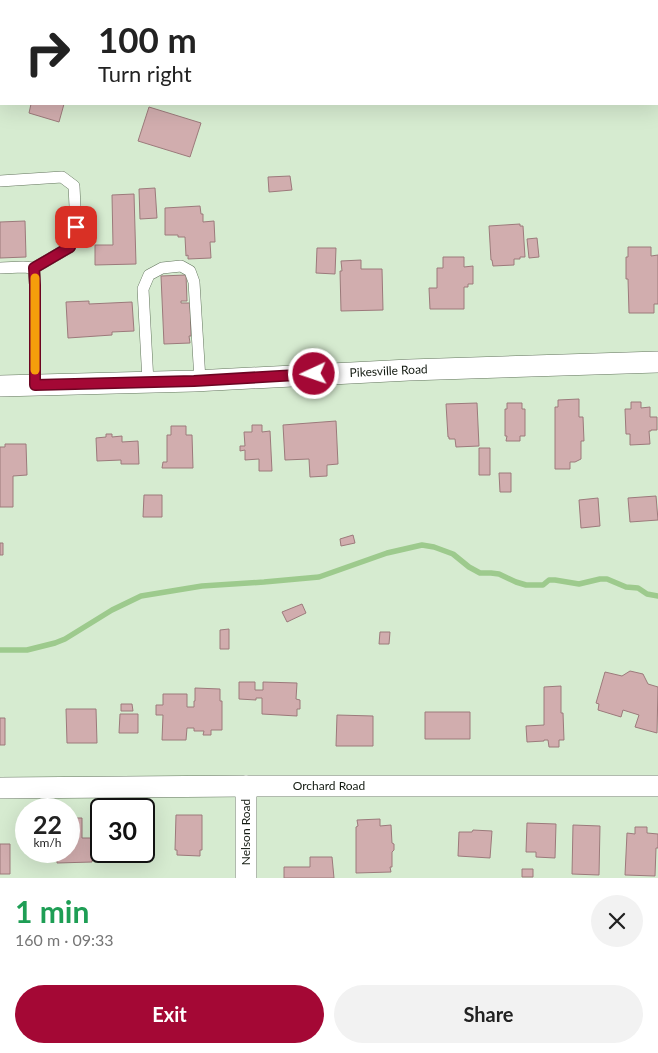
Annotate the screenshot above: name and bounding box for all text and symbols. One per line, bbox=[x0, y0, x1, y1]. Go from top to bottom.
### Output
text: 100 m bbox=[98, 18, 197, 60]
icon: right bbox=[15, 20, 80, 85]
text: Turn right bbox=[98, 60, 192, 87]
pin bbox=[55, 206, 97, 248]
icon: arrive bbox=[62, 213, 90, 241]
position arrow bbox=[287, 347, 339, 399]
street label: Pikesville Road bbox=[349, 361, 428, 380]
street label: Orchard Road bbox=[293, 778, 365, 793]
speed limit sign: 30 bbox=[90, 798, 155, 863]
street label: Nelson Road bbox=[238, 799, 253, 865]
text: 22 bbox=[33, 809, 62, 839]
text: km/h bbox=[33, 835, 62, 850]
text: 1 min bbox=[15, 893, 89, 929]
button: close bbox=[591, 895, 643, 947]
text: 160 m · 09:33 bbox=[15, 930, 114, 949]
button: Exit bbox=[15, 985, 324, 1043]
button: Share bbox=[334, 985, 643, 1043]

